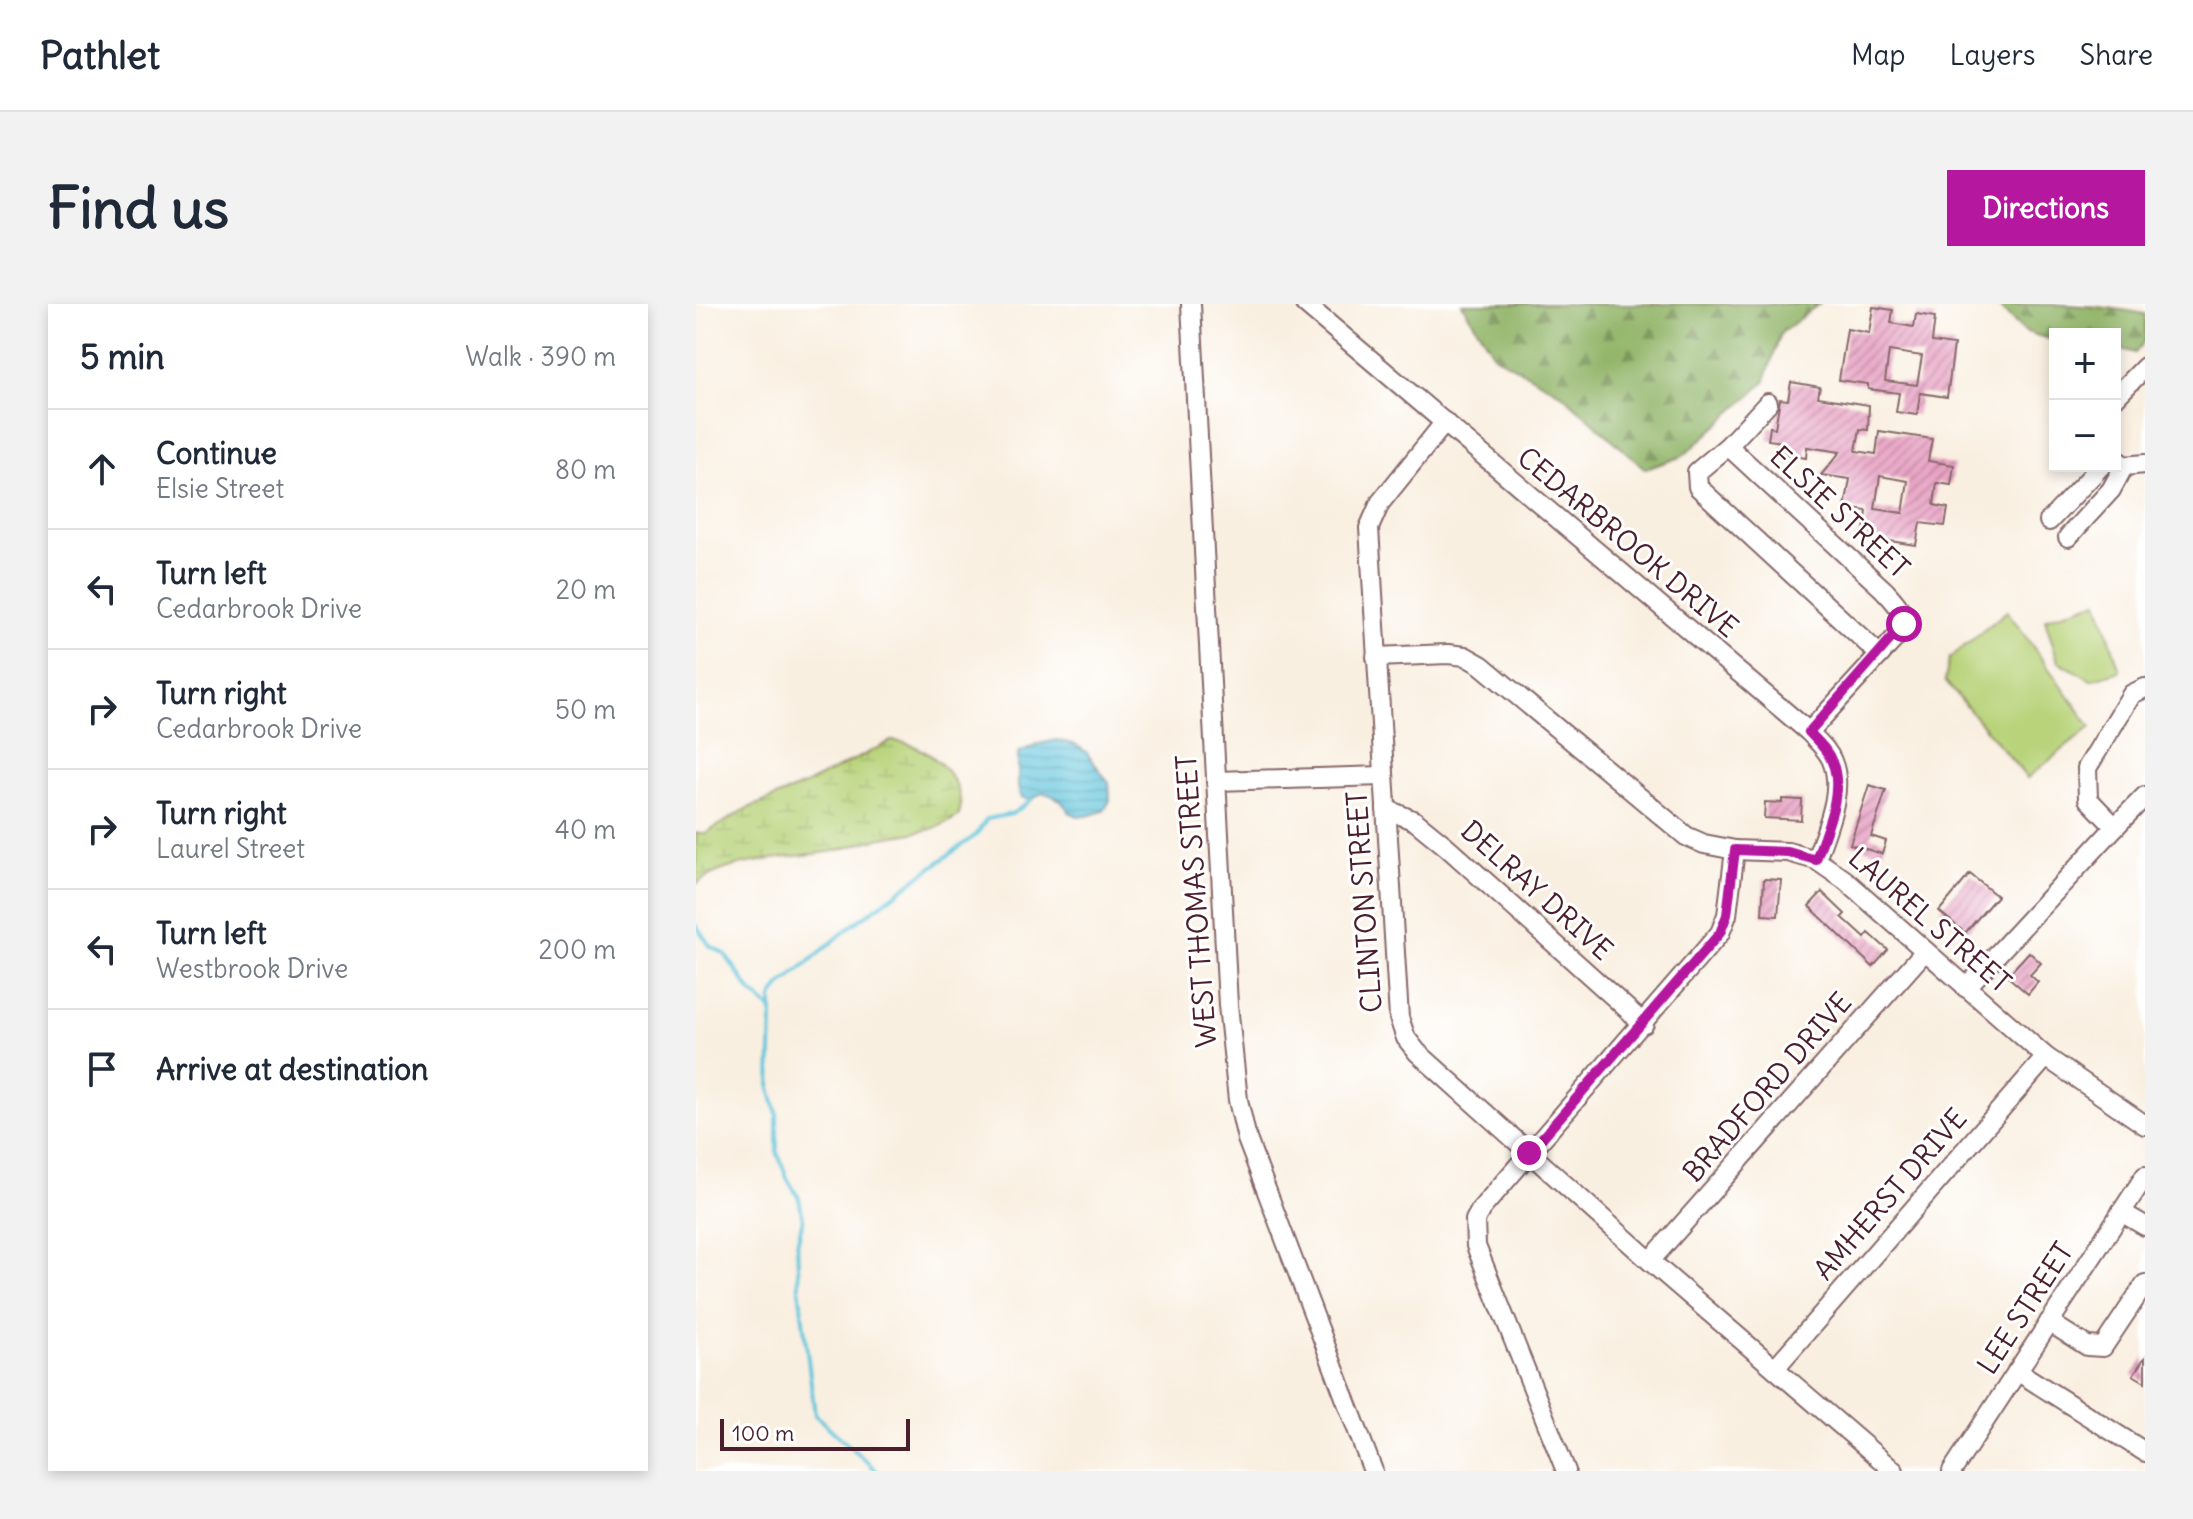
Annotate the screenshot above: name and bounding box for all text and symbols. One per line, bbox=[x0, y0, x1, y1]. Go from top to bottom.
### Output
text: Pathlet bbox=[40, 32, 160, 79]
text: Map bbox=[1851, 37, 1906, 73]
text: Layers bbox=[1950, 37, 2036, 73]
text: Share bbox=[2080, 37, 2153, 73]
button: Directions bbox=[1947, 170, 2145, 246]
text: Find us bbox=[48, 173, 229, 243]
map controls bbox=[2049, 328, 2121, 472]
button: + bbox=[2049, 328, 2121, 400]
text: 5 min bbox=[80, 335, 165, 378]
text: Walk · 390 m bbox=[465, 340, 616, 373]
button: − bbox=[2049, 400, 2121, 472]
text: Continue bbox=[156, 434, 277, 472]
street label: ELSIE STREET bbox=[1763, 438, 1917, 586]
street label: CEDARBROOK DRIVE bbox=[1510, 439, 1746, 645]
icon: ahead bbox=[80, 447, 124, 491]
text: 80 m bbox=[555, 453, 616, 486]
text: Elsie Street bbox=[156, 472, 284, 505]
text: Turn left bbox=[156, 554, 267, 592]
icon: left bbox=[80, 567, 124, 611]
text: 20 m bbox=[556, 573, 616, 606]
text: Cedarbrook Drive bbox=[156, 592, 362, 625]
route start bbox=[1886, 606, 1922, 642]
text: Turn right bbox=[156, 674, 287, 712]
icon: right bbox=[80, 687, 124, 731]
text: 50 m bbox=[555, 693, 616, 726]
text: Cedarbrook Drive bbox=[156, 712, 362, 745]
street label: WEST THOMAS STREET bbox=[1168, 753, 1224, 1049]
street label: CLINTON STREET bbox=[1338, 790, 1390, 1014]
text: Turn right bbox=[156, 794, 287, 832]
icon: right bbox=[80, 807, 124, 851]
street label: DELRAY DRIVE bbox=[1454, 812, 1620, 968]
text: 40 m bbox=[555, 813, 616, 846]
text: Laurel Street bbox=[156, 832, 305, 865]
street label: LAUREL STREET bbox=[1841, 840, 2019, 1000]
text: Turn left bbox=[156, 914, 267, 952]
icon: left bbox=[80, 927, 124, 971]
text: 200 m bbox=[539, 933, 616, 966]
text: Westbrook Drive bbox=[156, 952, 348, 985]
street label: BRADFORD DRIVE bbox=[1675, 985, 1859, 1189]
icon: arrive bbox=[80, 1047, 124, 1091]
text: Arrive at destination bbox=[156, 1050, 428, 1088]
street label: AMHERST DRIVE bbox=[1806, 1101, 1974, 1287]
route end bbox=[1511, 1135, 1547, 1171]
street label: LEE STREET bbox=[1969, 1235, 2081, 1381]
scale bar bbox=[720, 1415, 910, 1451]
text: 100 m bbox=[732, 1419, 794, 1447]

